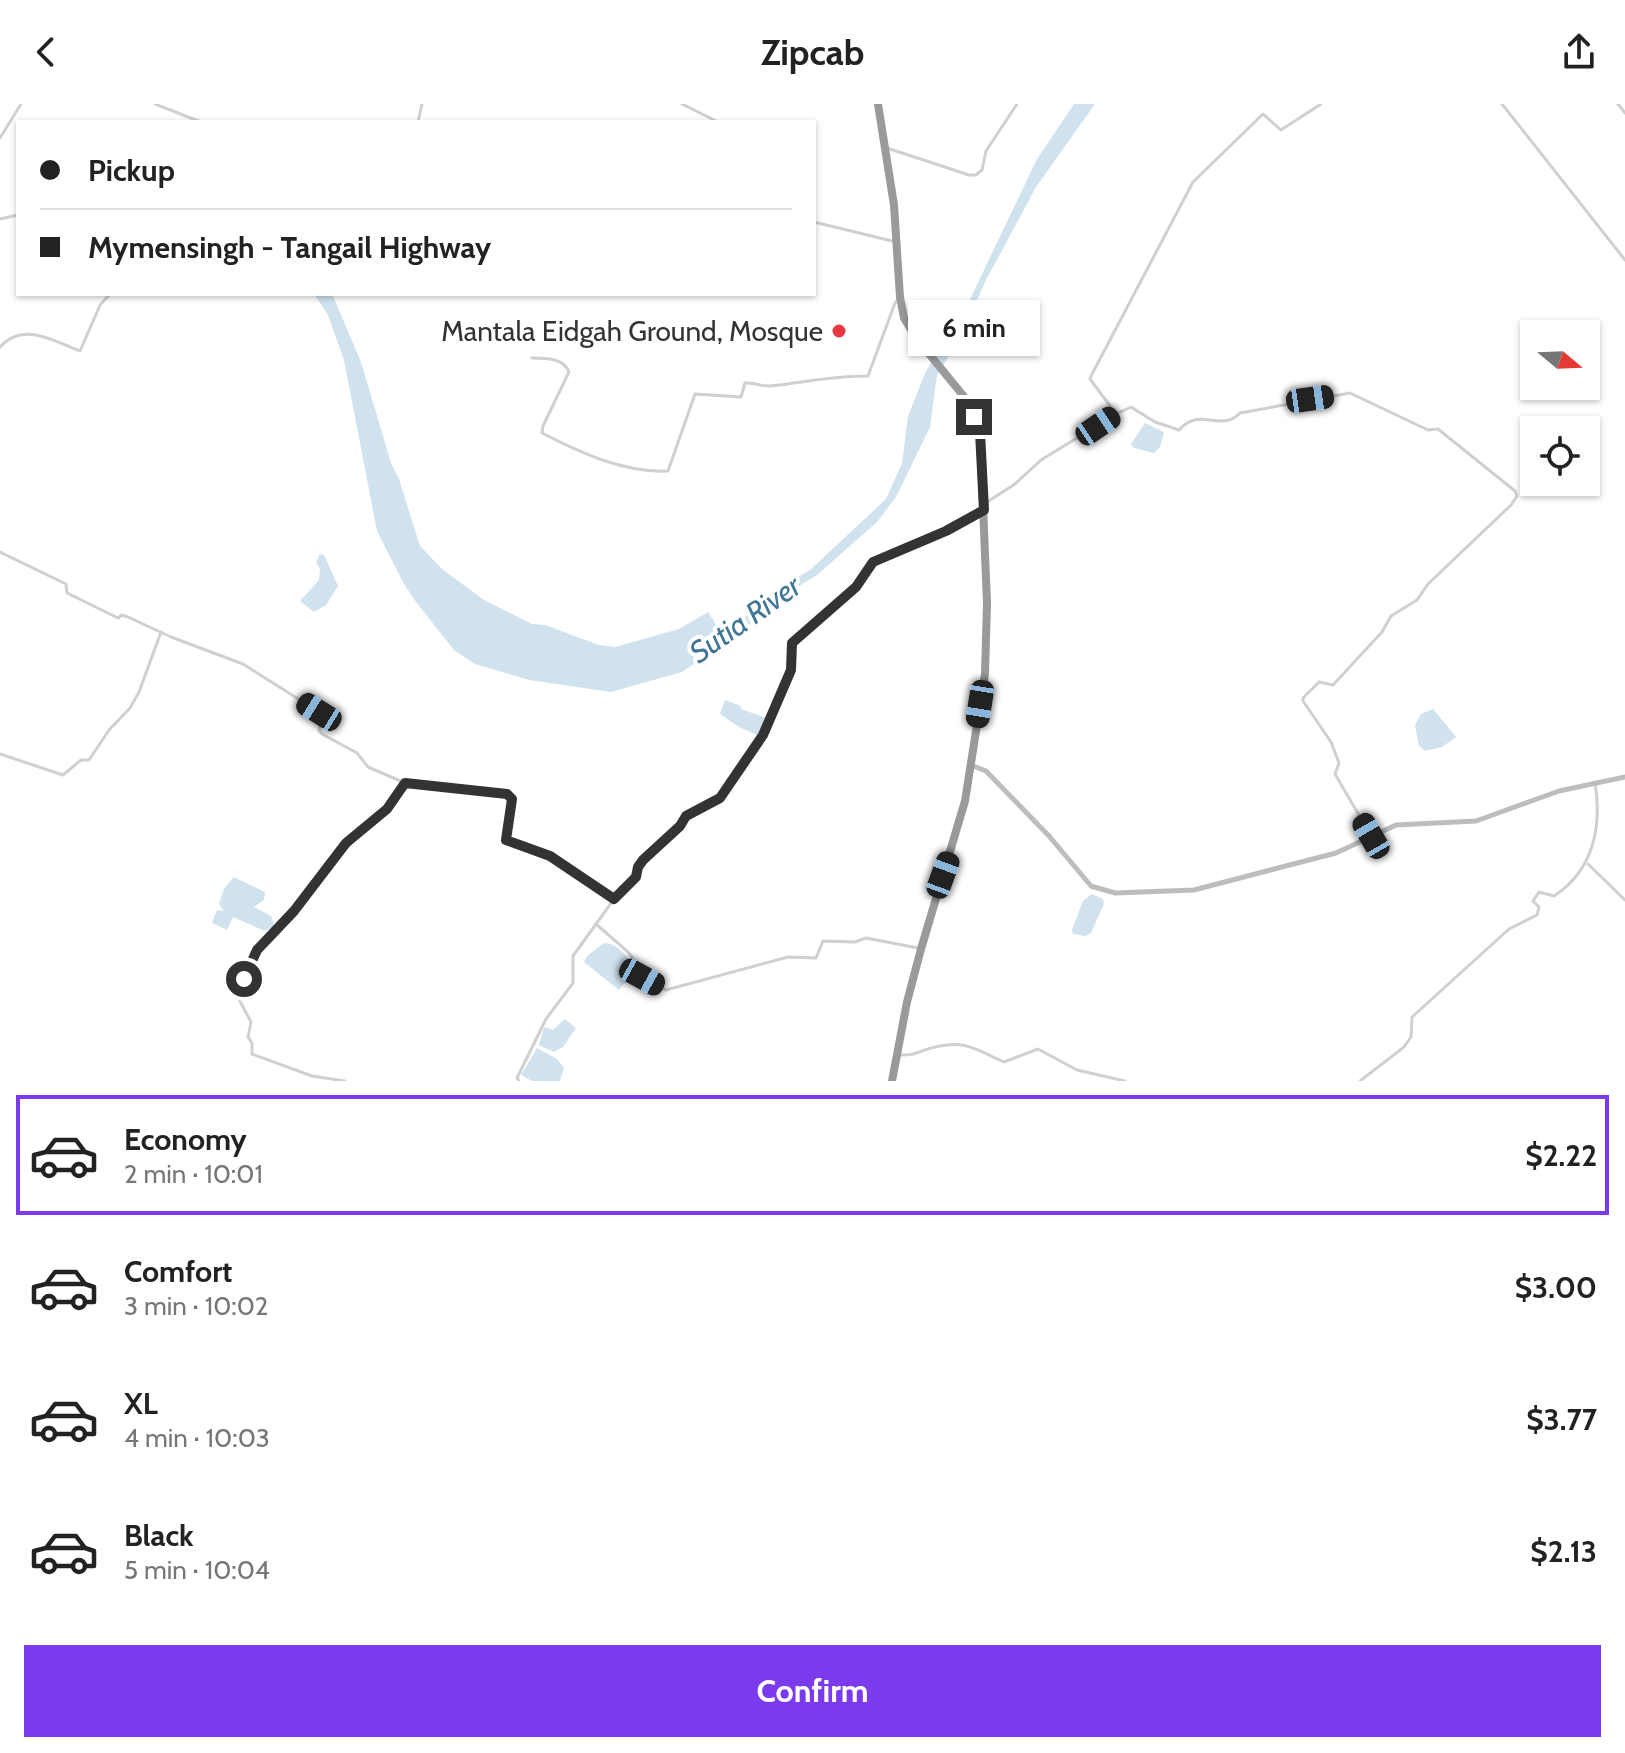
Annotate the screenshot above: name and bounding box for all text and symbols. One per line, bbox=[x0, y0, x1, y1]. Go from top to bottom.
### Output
icon: back bbox=[24, 30, 68, 74]
text: Zipcab bbox=[761, 30, 864, 74]
icon: share bbox=[1557, 30, 1601, 74]
text: Pickup bbox=[88, 152, 175, 189]
text: Mymensingh - Tangail Highway bbox=[88, 229, 491, 266]
callout: 6 min bbox=[908, 301, 1040, 357]
text: 6 min bbox=[942, 312, 1006, 344]
place label: Mantala Eidgah Ground, Mosque bbox=[441, 314, 823, 348]
north arrow bbox=[1520, 320, 1600, 400]
map controls bbox=[1520, 320, 1600, 496]
marker: Mantala Eidgah Ground, Mosque bbox=[830, 322, 848, 340]
car bbox=[1285, 384, 1335, 414]
route end bbox=[956, 399, 992, 435]
car bbox=[1071, 403, 1125, 449]
button: locate bbox=[1520, 416, 1600, 496]
water label: Sutia River bbox=[682, 566, 809, 671]
car bbox=[964, 678, 996, 730]
car bbox=[292, 689, 346, 735]
car bbox=[1349, 809, 1393, 863]
car bbox=[924, 848, 962, 902]
car bbox=[615, 955, 669, 999]
route start bbox=[226, 961, 262, 997]
icon: car bbox=[28, 1119, 100, 1191]
text: Economy bbox=[124, 1121, 247, 1158]
text: $2.22 bbox=[1525, 1137, 1597, 1174]
text: 2 min · 10:01 bbox=[124, 1158, 263, 1190]
icon: car bbox=[28, 1251, 100, 1323]
text: Comfort bbox=[124, 1253, 232, 1290]
text: $3.00 bbox=[1515, 1269, 1597, 1306]
text: 3 min · 10:02 bbox=[124, 1290, 268, 1322]
icon: car bbox=[28, 1383, 100, 1455]
text: XL bbox=[124, 1385, 158, 1422]
text: $3.77 bbox=[1526, 1401, 1597, 1438]
text: 4 min · 10:03 bbox=[124, 1422, 270, 1454]
icon: car bbox=[28, 1515, 100, 1587]
text: Black bbox=[124, 1517, 194, 1554]
text: $2.13 bbox=[1530, 1533, 1597, 1570]
text: 5 min · 10:04 bbox=[124, 1554, 270, 1586]
button: Confirm bbox=[24, 1645, 1601, 1737]

